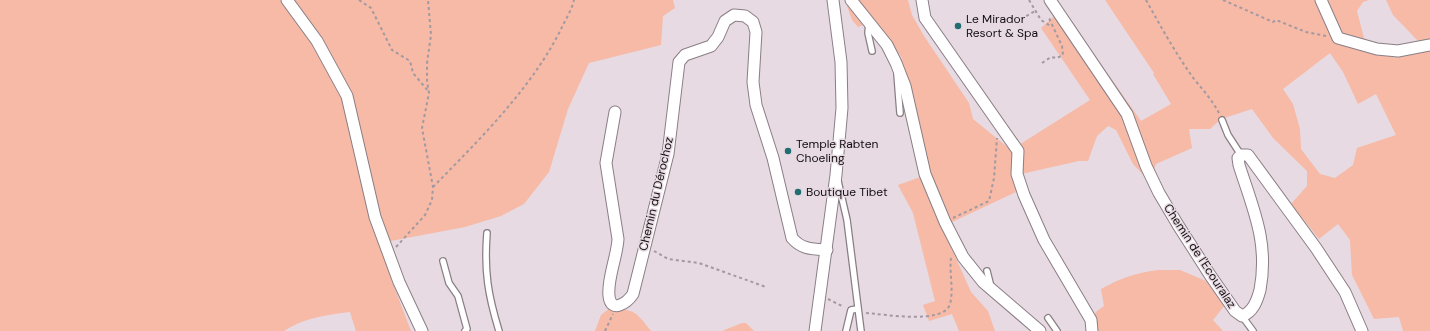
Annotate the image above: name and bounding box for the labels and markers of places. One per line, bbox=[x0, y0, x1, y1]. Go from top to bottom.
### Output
place label: Le Mirador Resort & Spa bbox=[966, 11, 1038, 41]
marker: Le Mirador Resort & Spa bbox=[953, 21, 963, 31]
place label: Temple Rabten Choeling bbox=[796, 136, 878, 166]
marker: Temple Rabten Choeling bbox=[783, 146, 793, 156]
place label: Boutique Tibet bbox=[806, 184, 888, 200]
marker: Boutique Tibet bbox=[793, 187, 803, 197]

